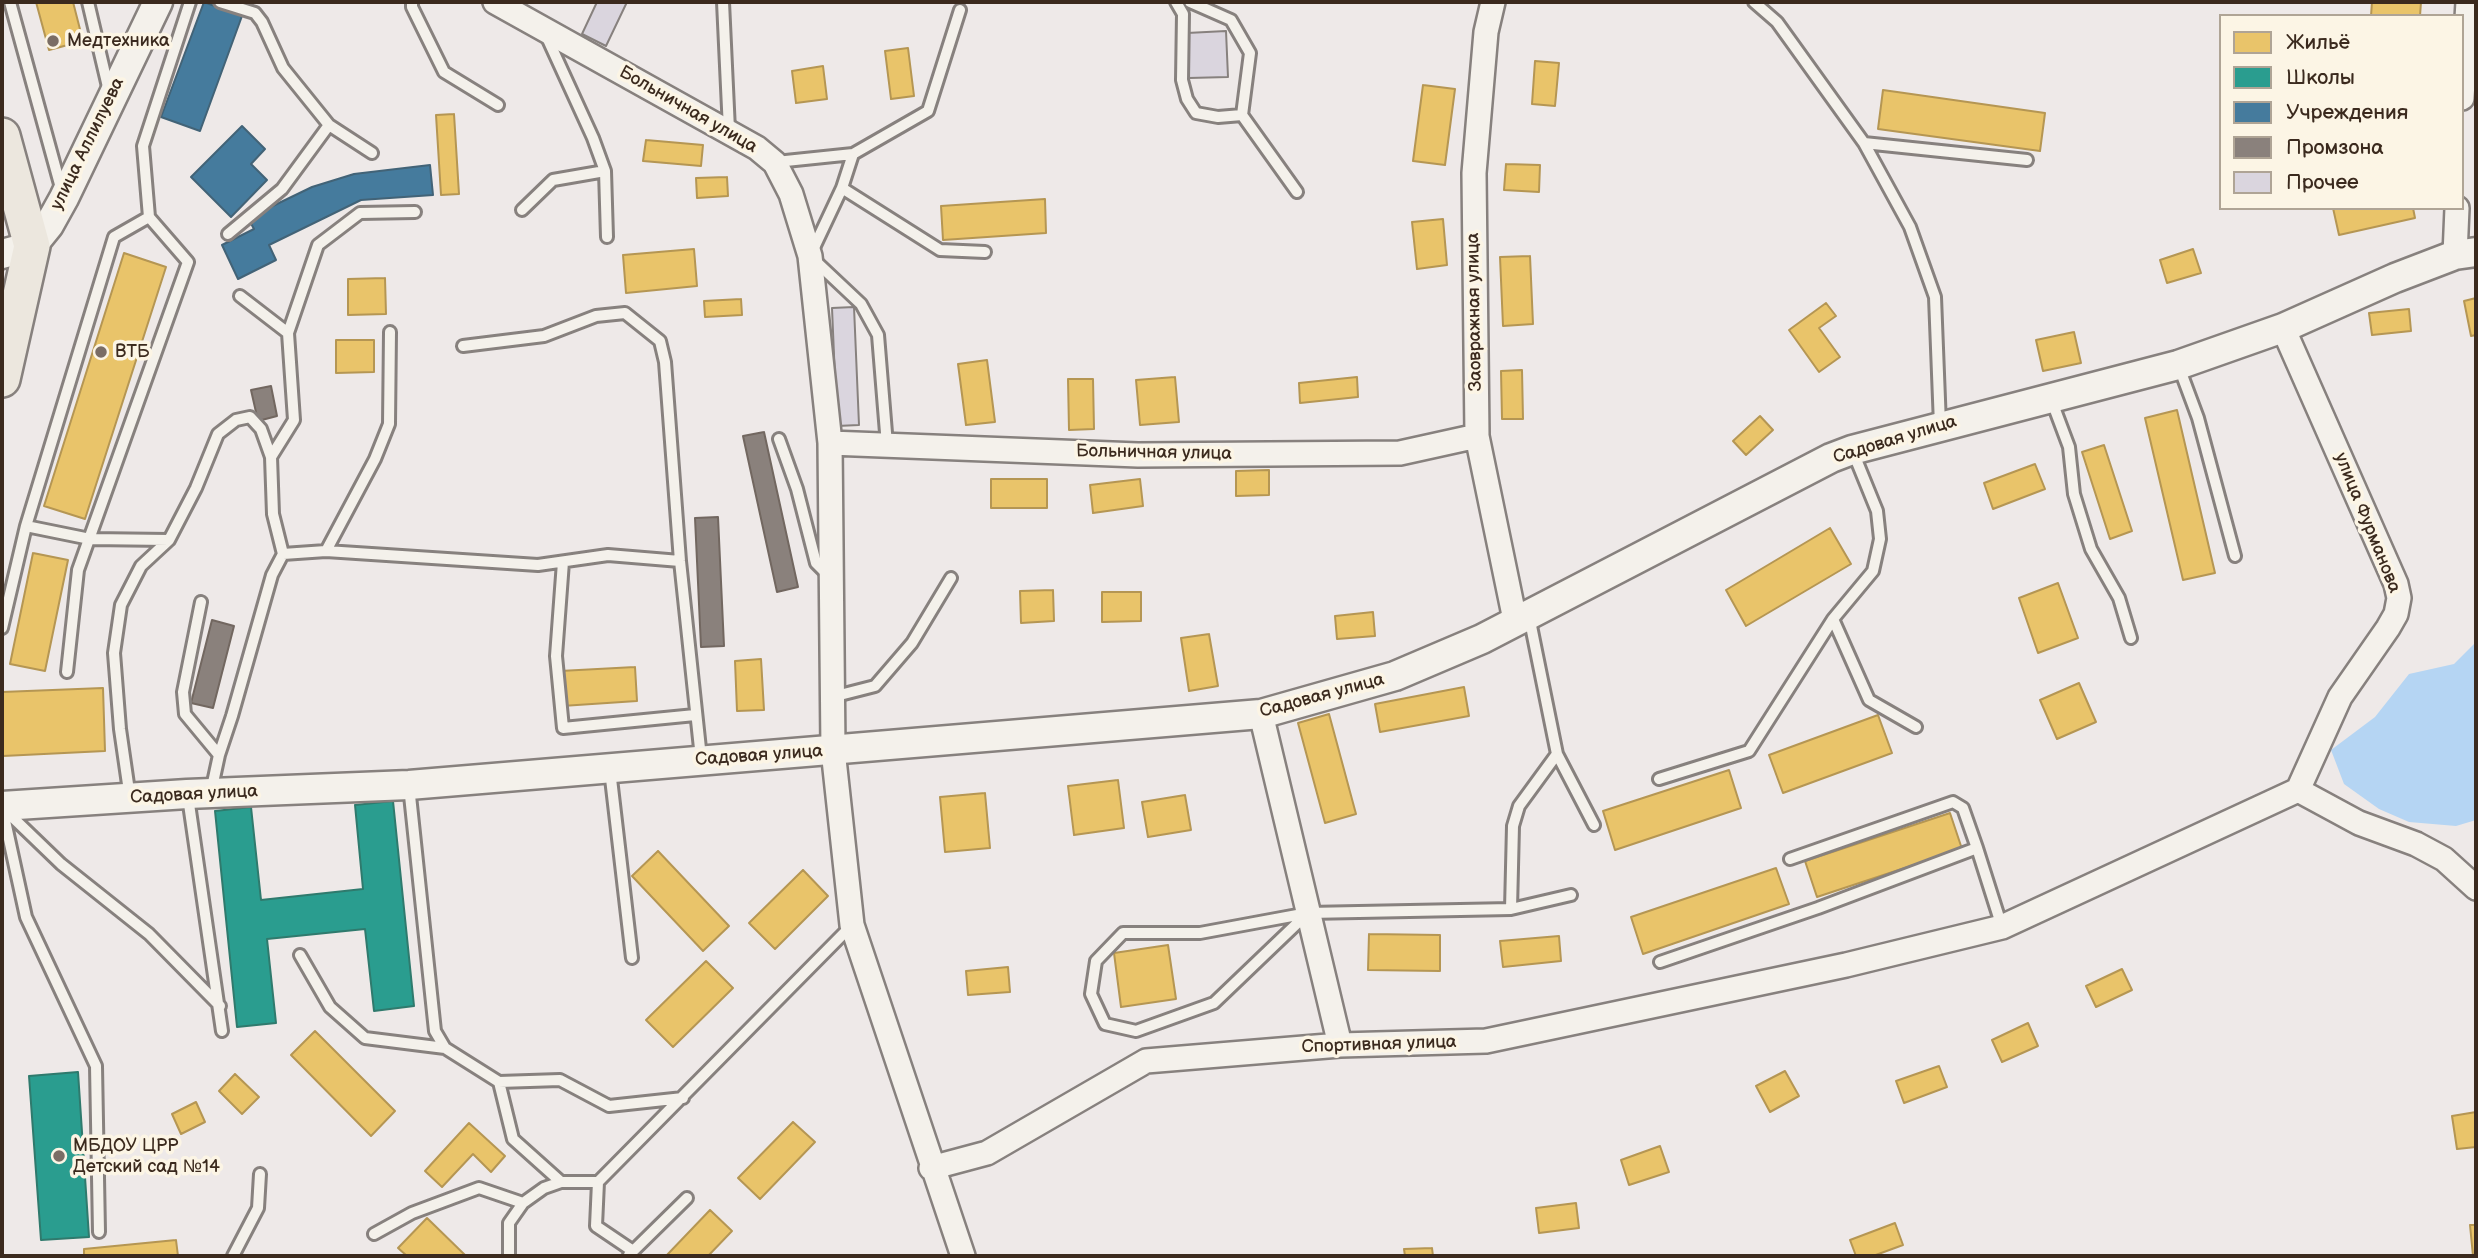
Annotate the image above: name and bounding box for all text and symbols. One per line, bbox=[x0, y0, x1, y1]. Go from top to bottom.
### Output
legend bbox=[2219, 14, 2464, 210]
place label: Медтехника bbox=[67, 30, 170, 52]
text: Жильё bbox=[2286, 30, 2350, 55]
marker: Медтехника bbox=[45, 33, 61, 49]
street label: Больничная улица bbox=[615, 62, 761, 158]
text: Школы bbox=[2286, 65, 2355, 90]
street label: улица Аллилуева bbox=[47, 74, 129, 214]
text: Учреждения bbox=[2286, 100, 2408, 125]
text: Промзона bbox=[2286, 135, 2384, 160]
text: Прочее bbox=[2286, 170, 2359, 195]
street label: Заовражная улица bbox=[1463, 232, 1487, 392]
place label: ВТБ bbox=[115, 341, 149, 363]
marker: ВТБ bbox=[93, 344, 109, 360]
street label: Садовая улица bbox=[1831, 411, 1959, 469]
street label: Больничная улица bbox=[1076, 441, 1232, 465]
street label: улица Фурманова bbox=[2329, 450, 2405, 596]
street label: Садовая улица bbox=[1257, 669, 1387, 723]
street label: Садовая улица bbox=[694, 741, 824, 771]
street label: Садовая улица bbox=[130, 781, 258, 809]
street label: Спортивная улица bbox=[1301, 1032, 1457, 1058]
place label: МБДОУ ЦРР Детский сад №14 bbox=[73, 1135, 220, 1178]
marker: МБДОУ ЦРР Детский сад №14 bbox=[51, 1148, 67, 1164]

